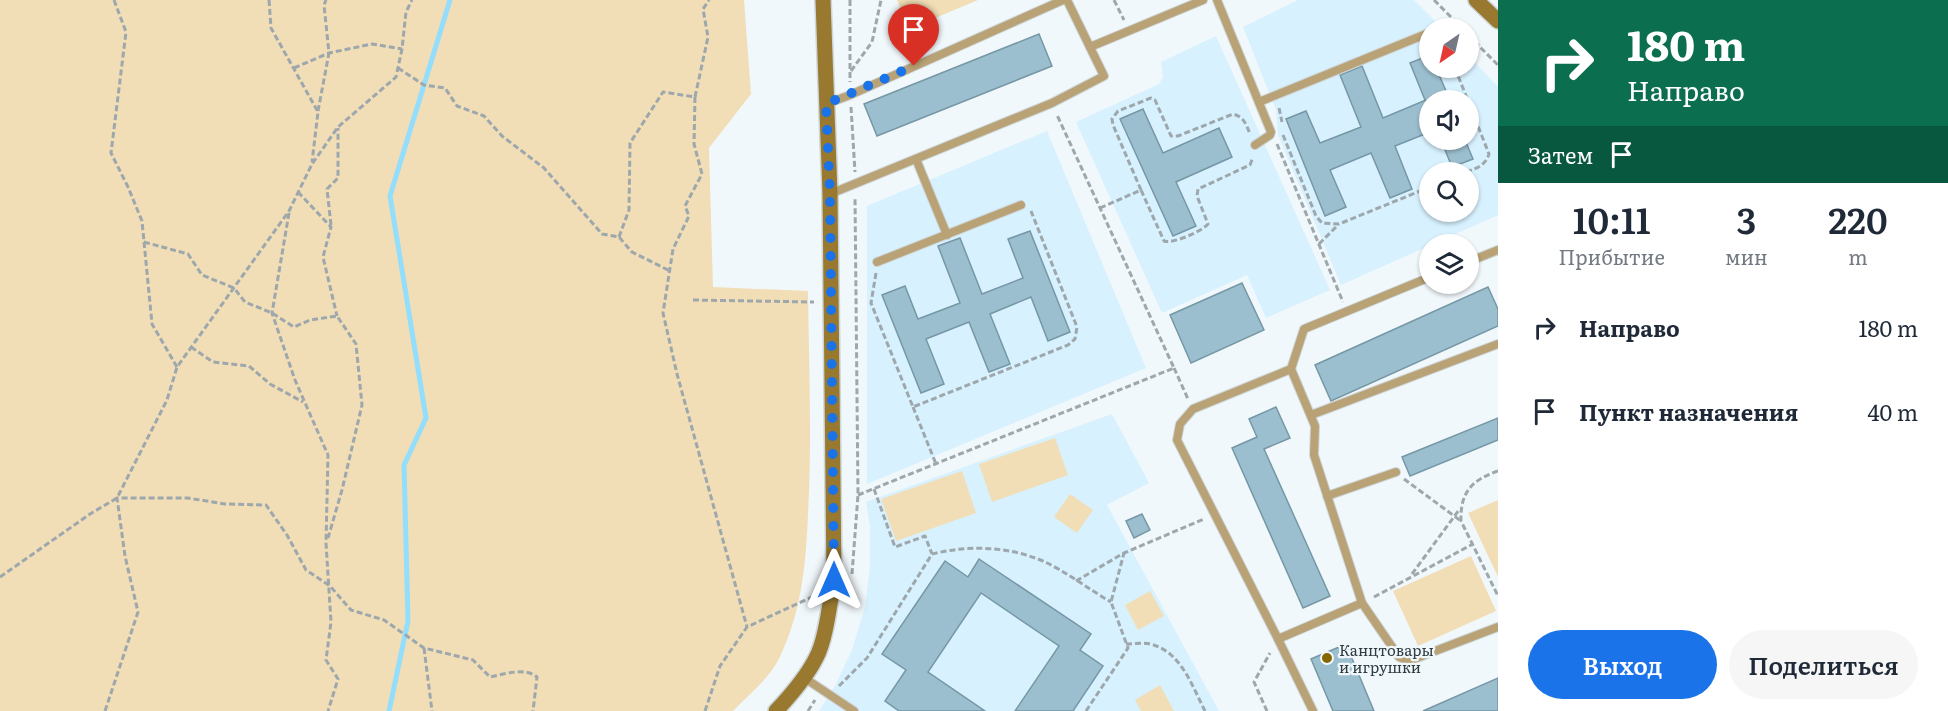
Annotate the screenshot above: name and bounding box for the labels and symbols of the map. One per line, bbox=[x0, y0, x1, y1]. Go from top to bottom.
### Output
pin bbox=[888, 4, 939, 66]
north arrow bbox=[1419, 18, 1479, 78]
position arrow bbox=[802, 548, 866, 612]
place label: Канцтовары и игрушки bbox=[1339, 638, 1434, 678]
marker: Канцтовары и игрушки bbox=[1320, 651, 1334, 665]

